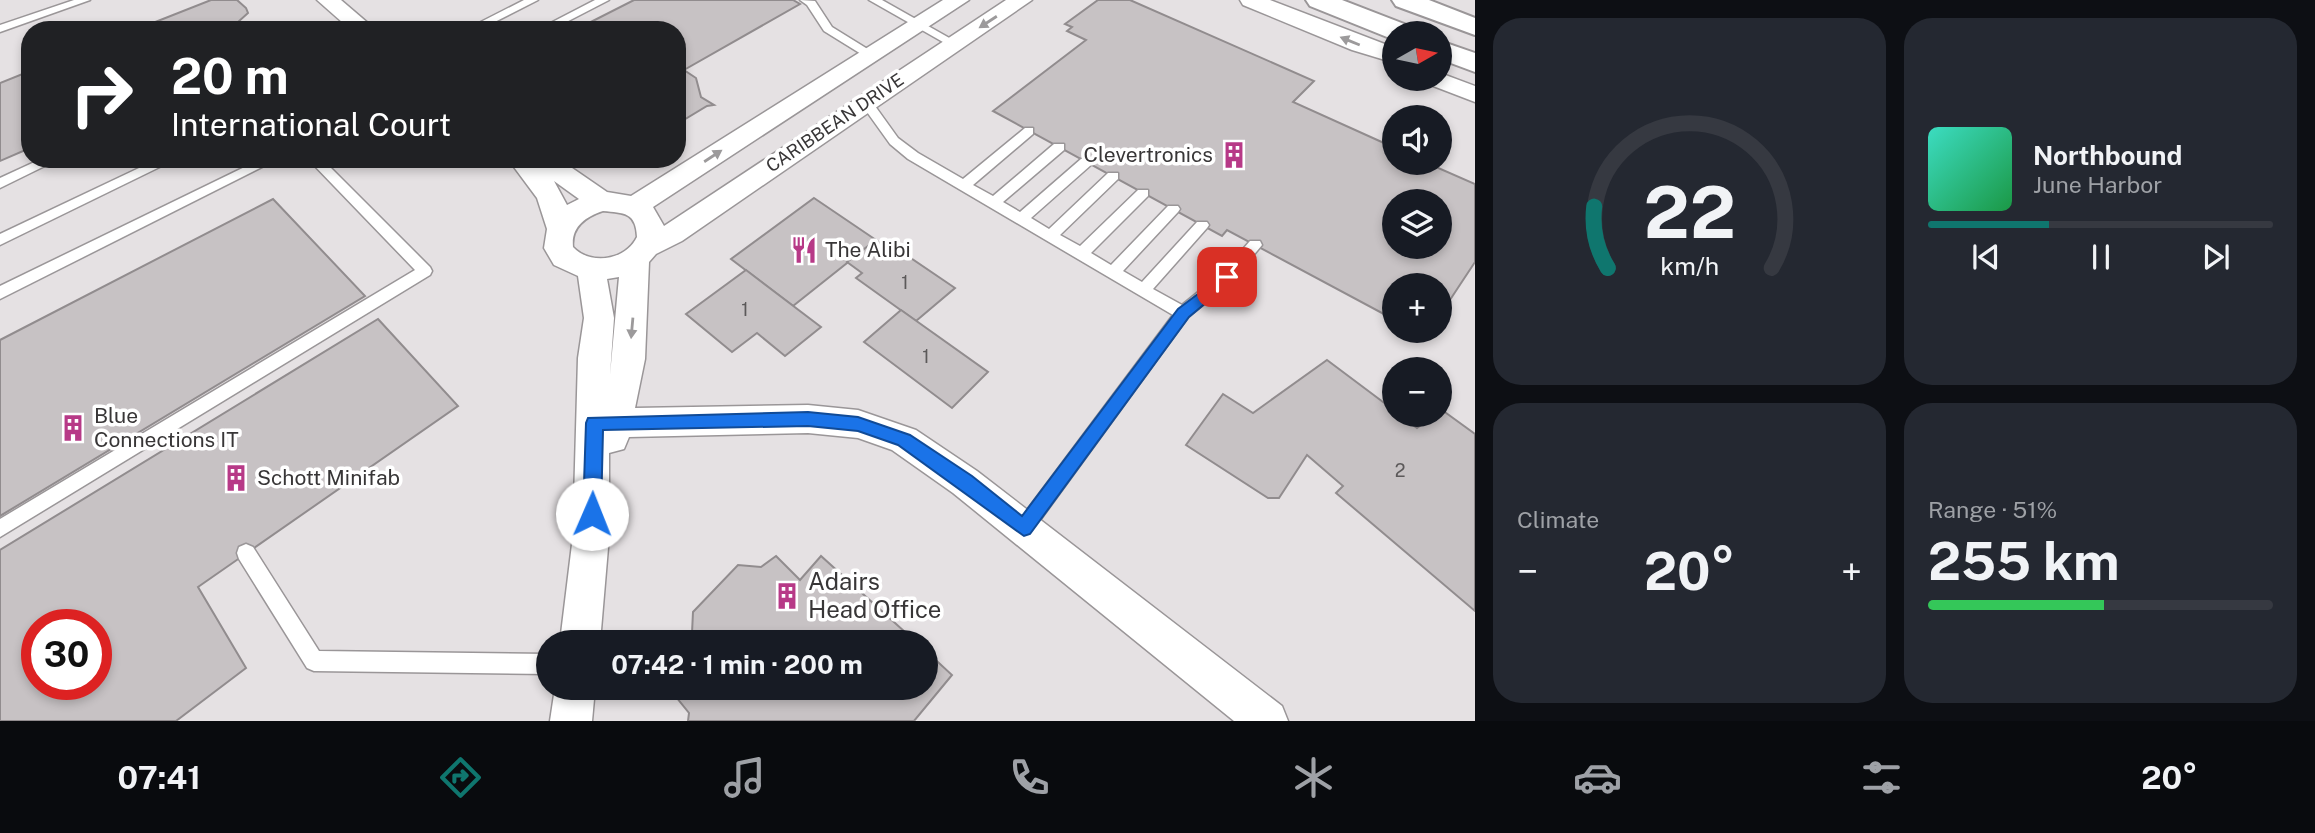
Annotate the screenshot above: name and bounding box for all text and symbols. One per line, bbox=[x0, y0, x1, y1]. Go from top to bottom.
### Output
one-way arrow bbox=[978, 15, 997, 28]
north arrow bbox=[1382, 21, 1452, 91]
map controls bbox=[1382, 21, 1452, 427]
one-way arrow bbox=[1339, 35, 1360, 46]
text: 20 m bbox=[171, 47, 289, 105]
icon: right bbox=[56, 49, 147, 140]
street label: CARIBBEAN DRIVE bbox=[762, 69, 907, 176]
button: sound bbox=[1382, 105, 1452, 175]
text: International Court bbox=[171, 106, 451, 143]
building icon: Clevertronics bbox=[1219, 140, 1249, 170]
text: Northbound bbox=[2033, 140, 2182, 171]
place label: Clevertronics bbox=[1083, 142, 1213, 167]
one-way arrow bbox=[704, 150, 723, 163]
text: 22 bbox=[1643, 169, 1736, 254]
text: June Harbor bbox=[2033, 171, 2162, 198]
button: layers bbox=[1382, 189, 1452, 259]
restaurant icon: The Alibi bbox=[789, 235, 819, 265]
place label: The Alibi bbox=[825, 237, 911, 262]
icon: previous bbox=[1967, 238, 2005, 276]
icon: pause bbox=[2082, 238, 2120, 276]
icon: next bbox=[2197, 238, 2235, 276]
pin bbox=[1197, 247, 1257, 307]
text: km/h bbox=[1660, 251, 1719, 281]
icon: arrive bbox=[1208, 258, 1246, 296]
house number: 1 bbox=[901, 272, 909, 293]
button: + bbox=[1382, 273, 1452, 343]
house number: 1 bbox=[741, 299, 749, 320]
one-way arrow bbox=[626, 317, 637, 339]
house number: 1 bbox=[922, 346, 930, 367]
button: − bbox=[1382, 357, 1452, 427]
place label: Blue Connections IT bbox=[94, 403, 239, 452]
building icon: Blue Connections IT bbox=[58, 413, 88, 443]
house number: 2 bbox=[1395, 460, 1405, 481]
building icon: Schott Minifab bbox=[221, 463, 251, 493]
place label: Schott Minifab bbox=[257, 465, 400, 490]
position arrow bbox=[555, 477, 629, 551]
text: Range · 51% bbox=[1928, 496, 2057, 523]
text: Climate bbox=[1517, 506, 1599, 533]
text: 255 km bbox=[1928, 531, 2120, 592]
text: 20° bbox=[1644, 541, 1735, 602]
text: − bbox=[1517, 549, 1538, 594]
text: + bbox=[1841, 549, 1862, 594]
place label: Adairs Head Office bbox=[808, 567, 941, 623]
building icon: Adairs Head Office bbox=[772, 581, 802, 611]
speed limit sign: 30 bbox=[21, 609, 112, 700]
text: 07:42 · 1 min · 200 m bbox=[611, 649, 863, 680]
icon: directions bbox=[436, 753, 485, 802]
icon: music bbox=[720, 753, 769, 802]
icon: phone bbox=[1005, 753, 1054, 802]
icon: climate bbox=[1289, 753, 1338, 802]
icon: car bbox=[1573, 753, 1622, 802]
icon: filters bbox=[1857, 753, 1906, 802]
text: 07:41 bbox=[118, 759, 201, 796]
text: 20° bbox=[2141, 759, 2197, 796]

